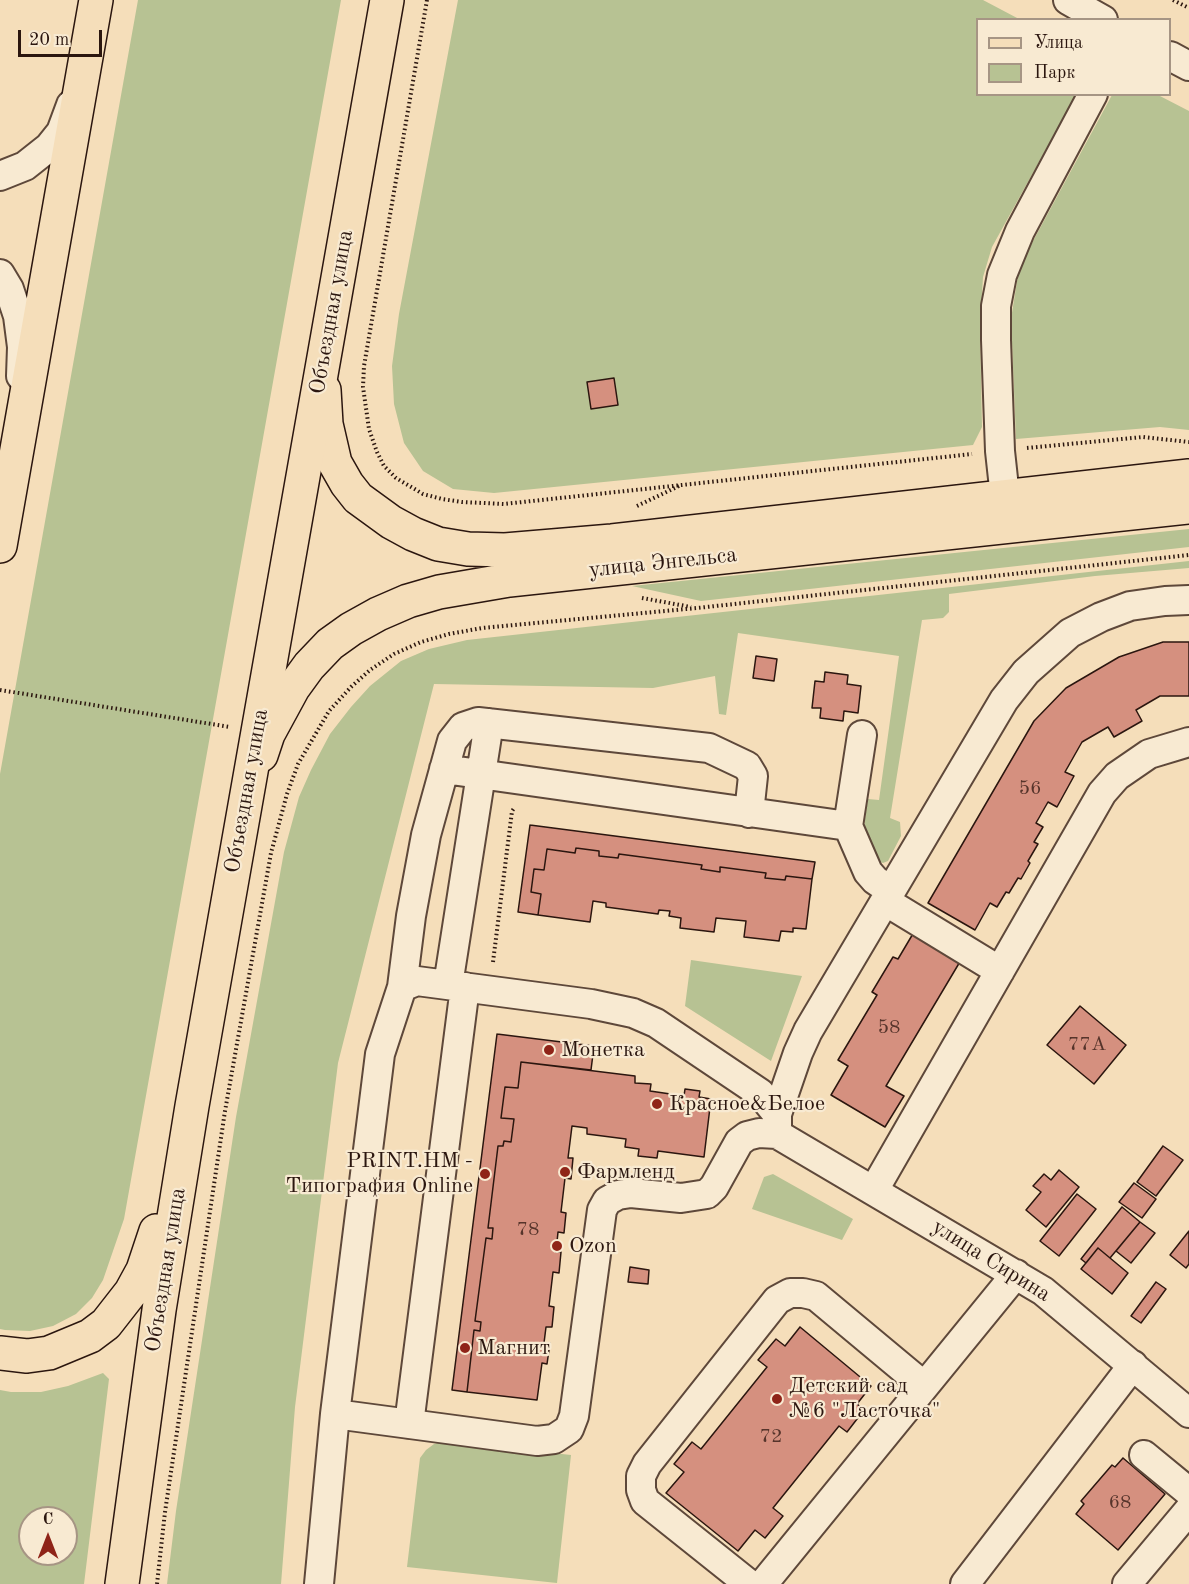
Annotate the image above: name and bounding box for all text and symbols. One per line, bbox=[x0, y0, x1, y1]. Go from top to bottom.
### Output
scale bar bbox=[21, 18, 105, 56]
legend bbox=[976, 18, 1171, 96]
text: 20 m bbox=[29, 31, 69, 49]
text: Улица bbox=[1034, 34, 1083, 52]
text: Парк bbox=[1034, 64, 1075, 82]
street label: Объездная улица bbox=[305, 228, 359, 396]
street label: улица Энгельса bbox=[588, 542, 738, 584]
street label: Объездная улица bbox=[220, 707, 274, 875]
house number: 56 bbox=[1018, 777, 1042, 801]
house number: 58 bbox=[877, 1016, 901, 1040]
house number: 77А bbox=[1068, 1033, 1106, 1057]
place label: Монетка bbox=[561, 1037, 645, 1063]
marker: Монетка bbox=[542, 1043, 556, 1057]
place label: Красное&Белое bbox=[669, 1091, 825, 1117]
marker: Красное&Белое bbox=[650, 1097, 664, 1111]
place label: PRINT.HM - Типография Online bbox=[285, 1148, 473, 1200]
place label: Фармленд bbox=[577, 1159, 674, 1185]
marker: Фармленд bbox=[558, 1165, 572, 1179]
marker: PRINT.HM - Типография Online bbox=[478, 1167, 492, 1181]
street label: Объездная улица bbox=[140, 1186, 192, 1354]
street label: улица Сирина bbox=[927, 1214, 1055, 1308]
house number: 78 bbox=[516, 1218, 540, 1242]
place label: Ozon bbox=[569, 1233, 617, 1259]
marker: Ozon bbox=[550, 1239, 564, 1253]
place label: Магнит bbox=[477, 1335, 550, 1361]
marker: Магнит bbox=[458, 1341, 472, 1355]
place label: Детский сад №6 "Ласточка" bbox=[789, 1373, 941, 1424]
marker: Детский сад №6 "Ласточка" bbox=[770, 1392, 784, 1406]
house number: 72 bbox=[759, 1425, 783, 1449]
house number: 68 bbox=[1108, 1491, 1132, 1515]
north arrow bbox=[18, 1506, 78, 1566]
text: С bbox=[43, 1512, 53, 1528]

